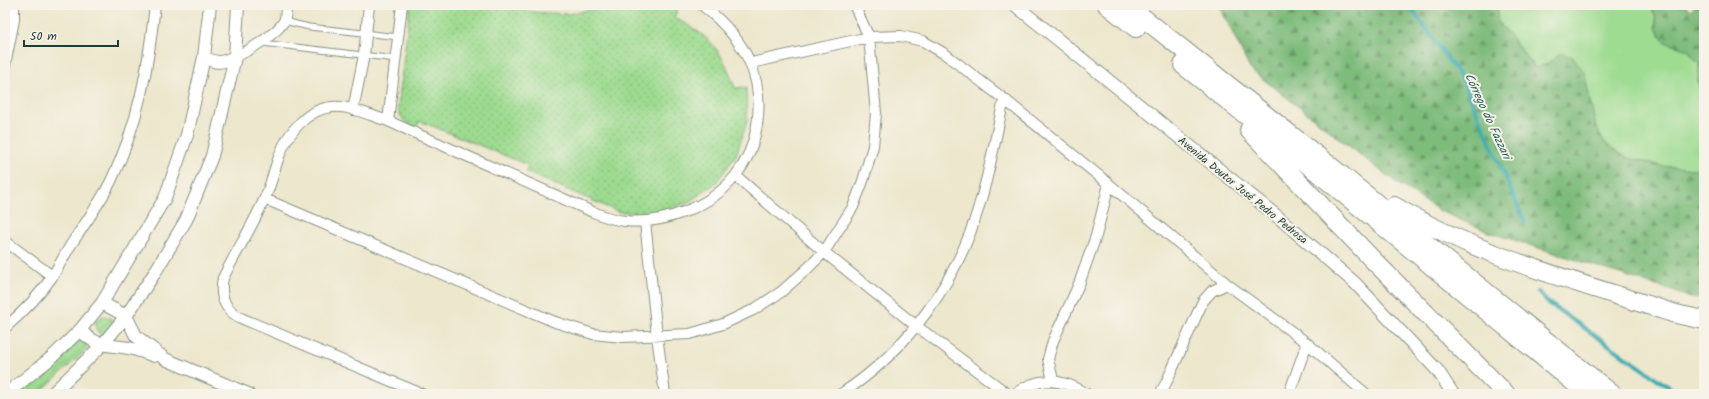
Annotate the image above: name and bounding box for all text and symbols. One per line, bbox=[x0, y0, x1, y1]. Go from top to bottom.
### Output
scale bar bbox=[24, 22, 118, 48]
text: 50 m bbox=[30, 27, 57, 46]
water label: Córrego do Fazzari bbox=[1459, 70, 1517, 165]
street label: Avenida Doutor José Pedro Pedrosa bbox=[1173, 133, 1311, 249]

